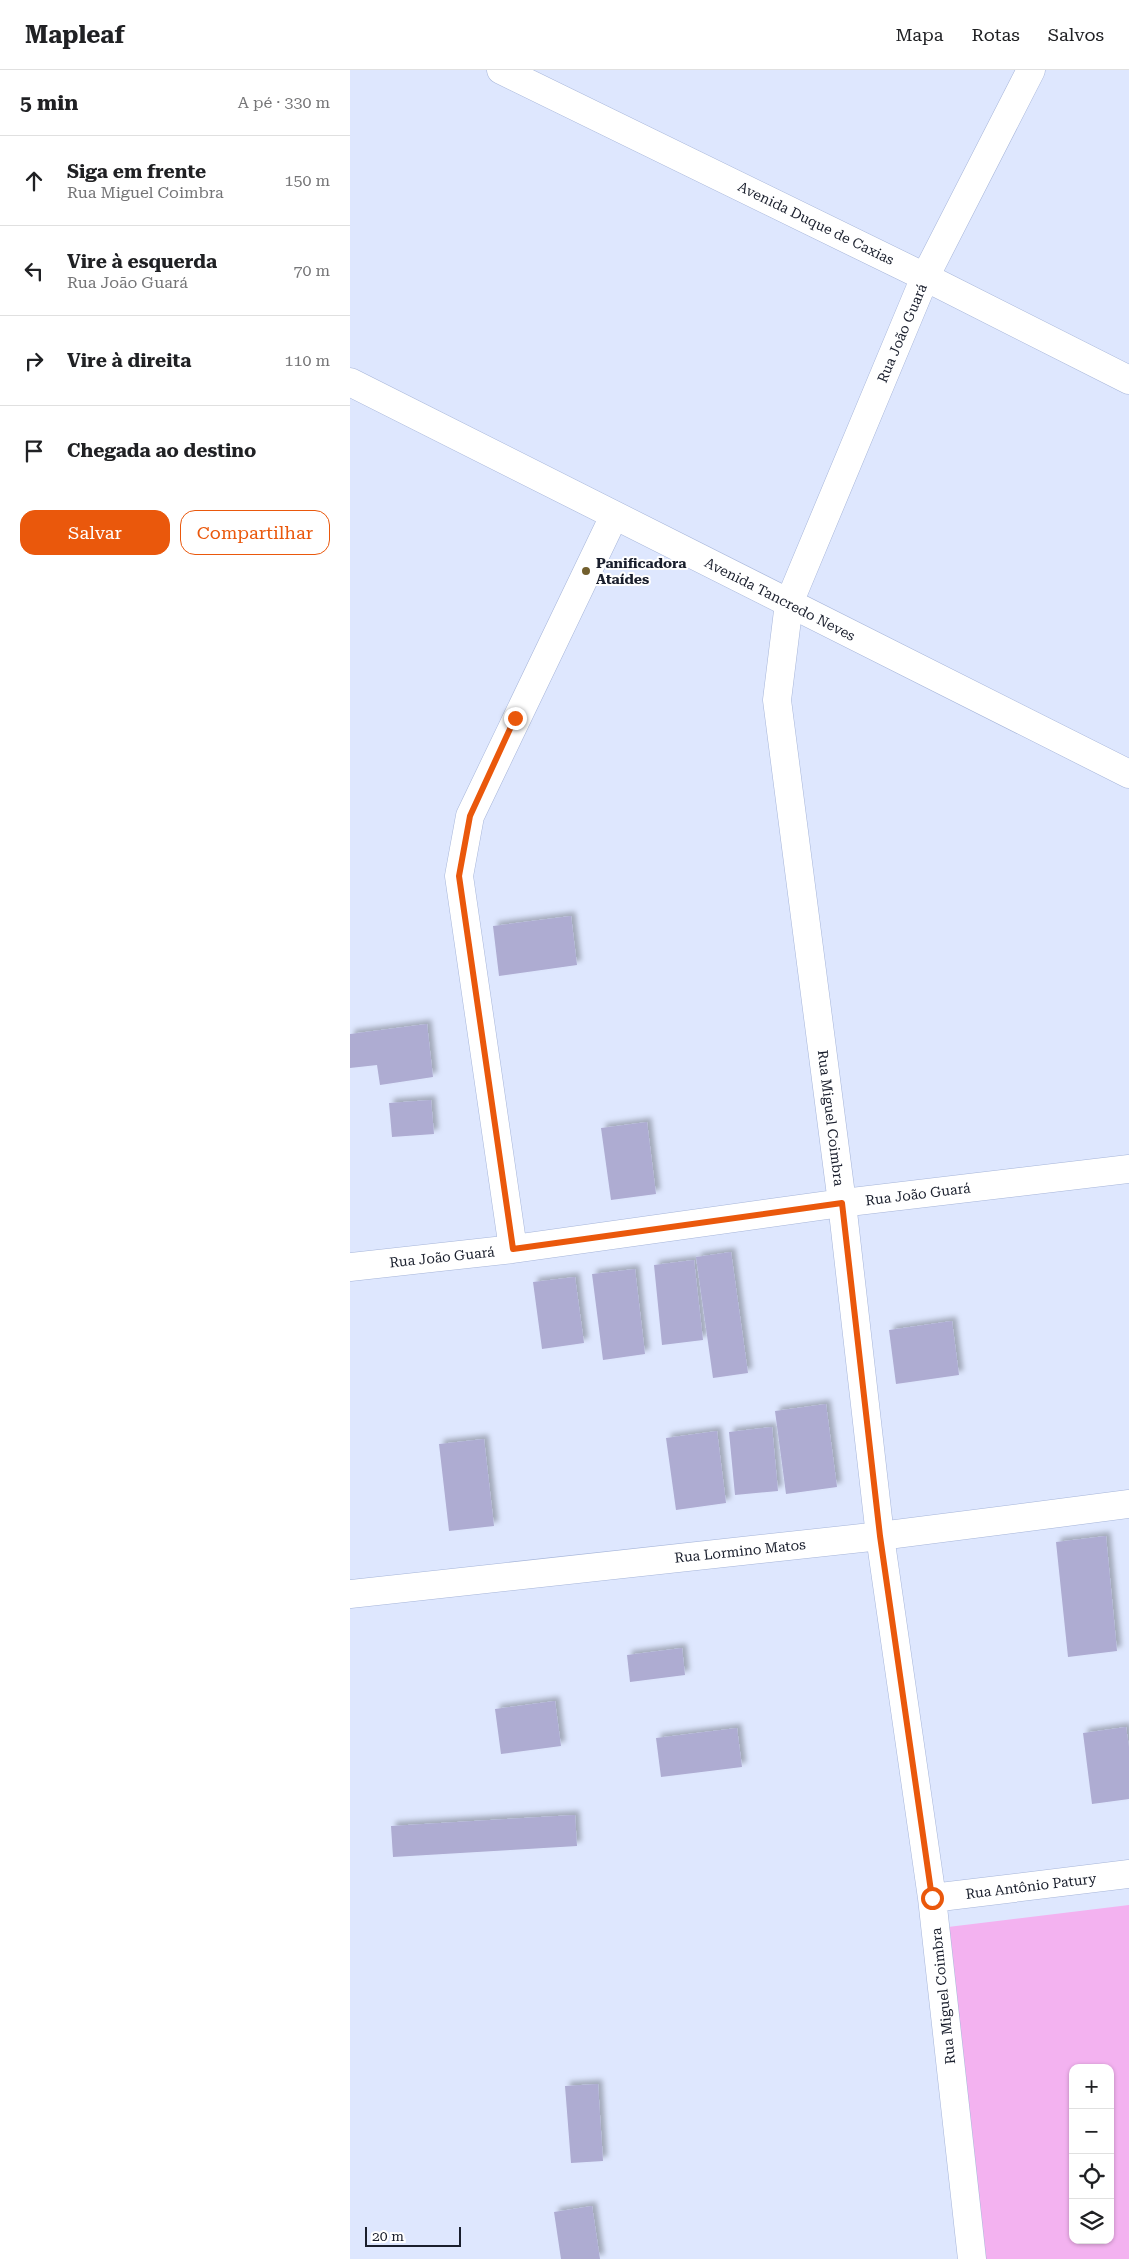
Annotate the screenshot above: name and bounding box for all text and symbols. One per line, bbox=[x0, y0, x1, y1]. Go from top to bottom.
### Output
text: Mapleaf bbox=[25, 21, 125, 49]
text: Mapa bbox=[895, 24, 943, 45]
text: Rotas bbox=[971, 24, 1020, 45]
text: Salvos bbox=[1048, 24, 1104, 45]
text: 5 min bbox=[20, 91, 78, 115]
text: A pé · 330 m bbox=[238, 93, 330, 112]
text: Siga em frente bbox=[67, 160, 206, 183]
icon: ahead bbox=[20, 167, 48, 195]
text: 150 m bbox=[284, 171, 330, 190]
street label: Avenida Duque de Caxias bbox=[735, 178, 897, 268]
text: Rua Miguel Coimbra bbox=[67, 183, 224, 202]
text: Vire à esquerda bbox=[67, 250, 217, 273]
icon: left bbox=[20, 257, 48, 285]
text: 70 m bbox=[293, 261, 330, 280]
text: Rua João Guará bbox=[67, 273, 188, 292]
street label: Rua João Guará bbox=[874, 281, 930, 385]
icon: right bbox=[20, 347, 48, 375]
text: Vire à direita bbox=[67, 349, 191, 372]
text: 110 m bbox=[284, 351, 330, 370]
icon: arrive bbox=[20, 437, 48, 465]
text: Chegada ao destino bbox=[67, 439, 256, 462]
button: Salvar bbox=[20, 510, 170, 555]
button: Compartilhar bbox=[180, 510, 330, 555]
street label: Avenida Tancredo Neves bbox=[702, 554, 858, 644]
place label: Panificadora Ataídes bbox=[596, 555, 687, 587]
marker: Panificadora Ataídes bbox=[580, 565, 592, 577]
route end bbox=[504, 707, 527, 730]
street label: Rua Miguel Coimbra bbox=[815, 1049, 847, 1187]
street label: Rua João Guará bbox=[865, 1180, 972, 1208]
street label: Rua João Guará bbox=[389, 1243, 496, 1270]
street label: Rua Lormino Matos bbox=[674, 1536, 807, 1566]
street label: Rua Antônio Patury bbox=[965, 1870, 1098, 1902]
route start bbox=[921, 1887, 944, 1910]
street label: Rua Miguel Coimbra bbox=[928, 1927, 958, 2065]
map controls bbox=[1069, 2064, 1114, 2244]
button: + bbox=[1069, 2064, 1114, 2109]
button: − bbox=[1069, 2109, 1114, 2154]
button: locate bbox=[1069, 2154, 1114, 2199]
button: layers bbox=[1069, 2199, 1114, 2244]
scale bar bbox=[365, 2224, 461, 2247]
text: 20 m bbox=[372, 2228, 404, 2244]

